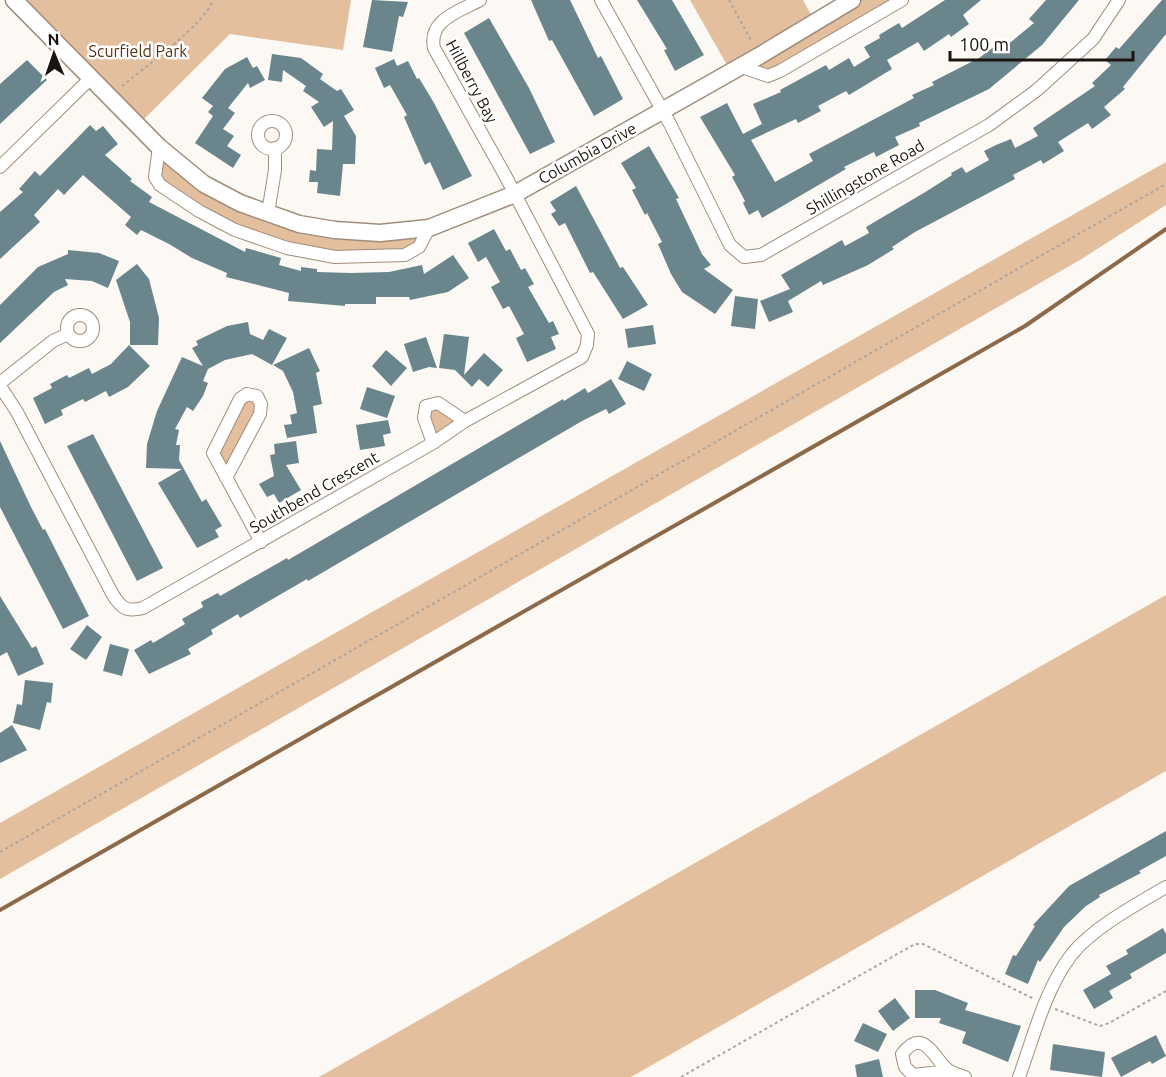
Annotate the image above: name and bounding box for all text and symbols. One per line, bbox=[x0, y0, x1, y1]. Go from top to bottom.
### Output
north arrow bbox=[24, 24, 84, 84]
scale bar bbox=[950, 24, 1133, 62]
text: N bbox=[47, 30, 60, 48]
text: 100 m bbox=[959, 34, 1009, 54]
street label: Hillberry Bay bbox=[443, 36, 502, 126]
park label: Scurfield Park bbox=[89, 42, 187, 60]
street label: Columbia Drive bbox=[535, 119, 639, 187]
street label: Shillingstone Road bbox=[803, 136, 927, 218]
street label: Southbend Crescent bbox=[246, 447, 382, 536]

